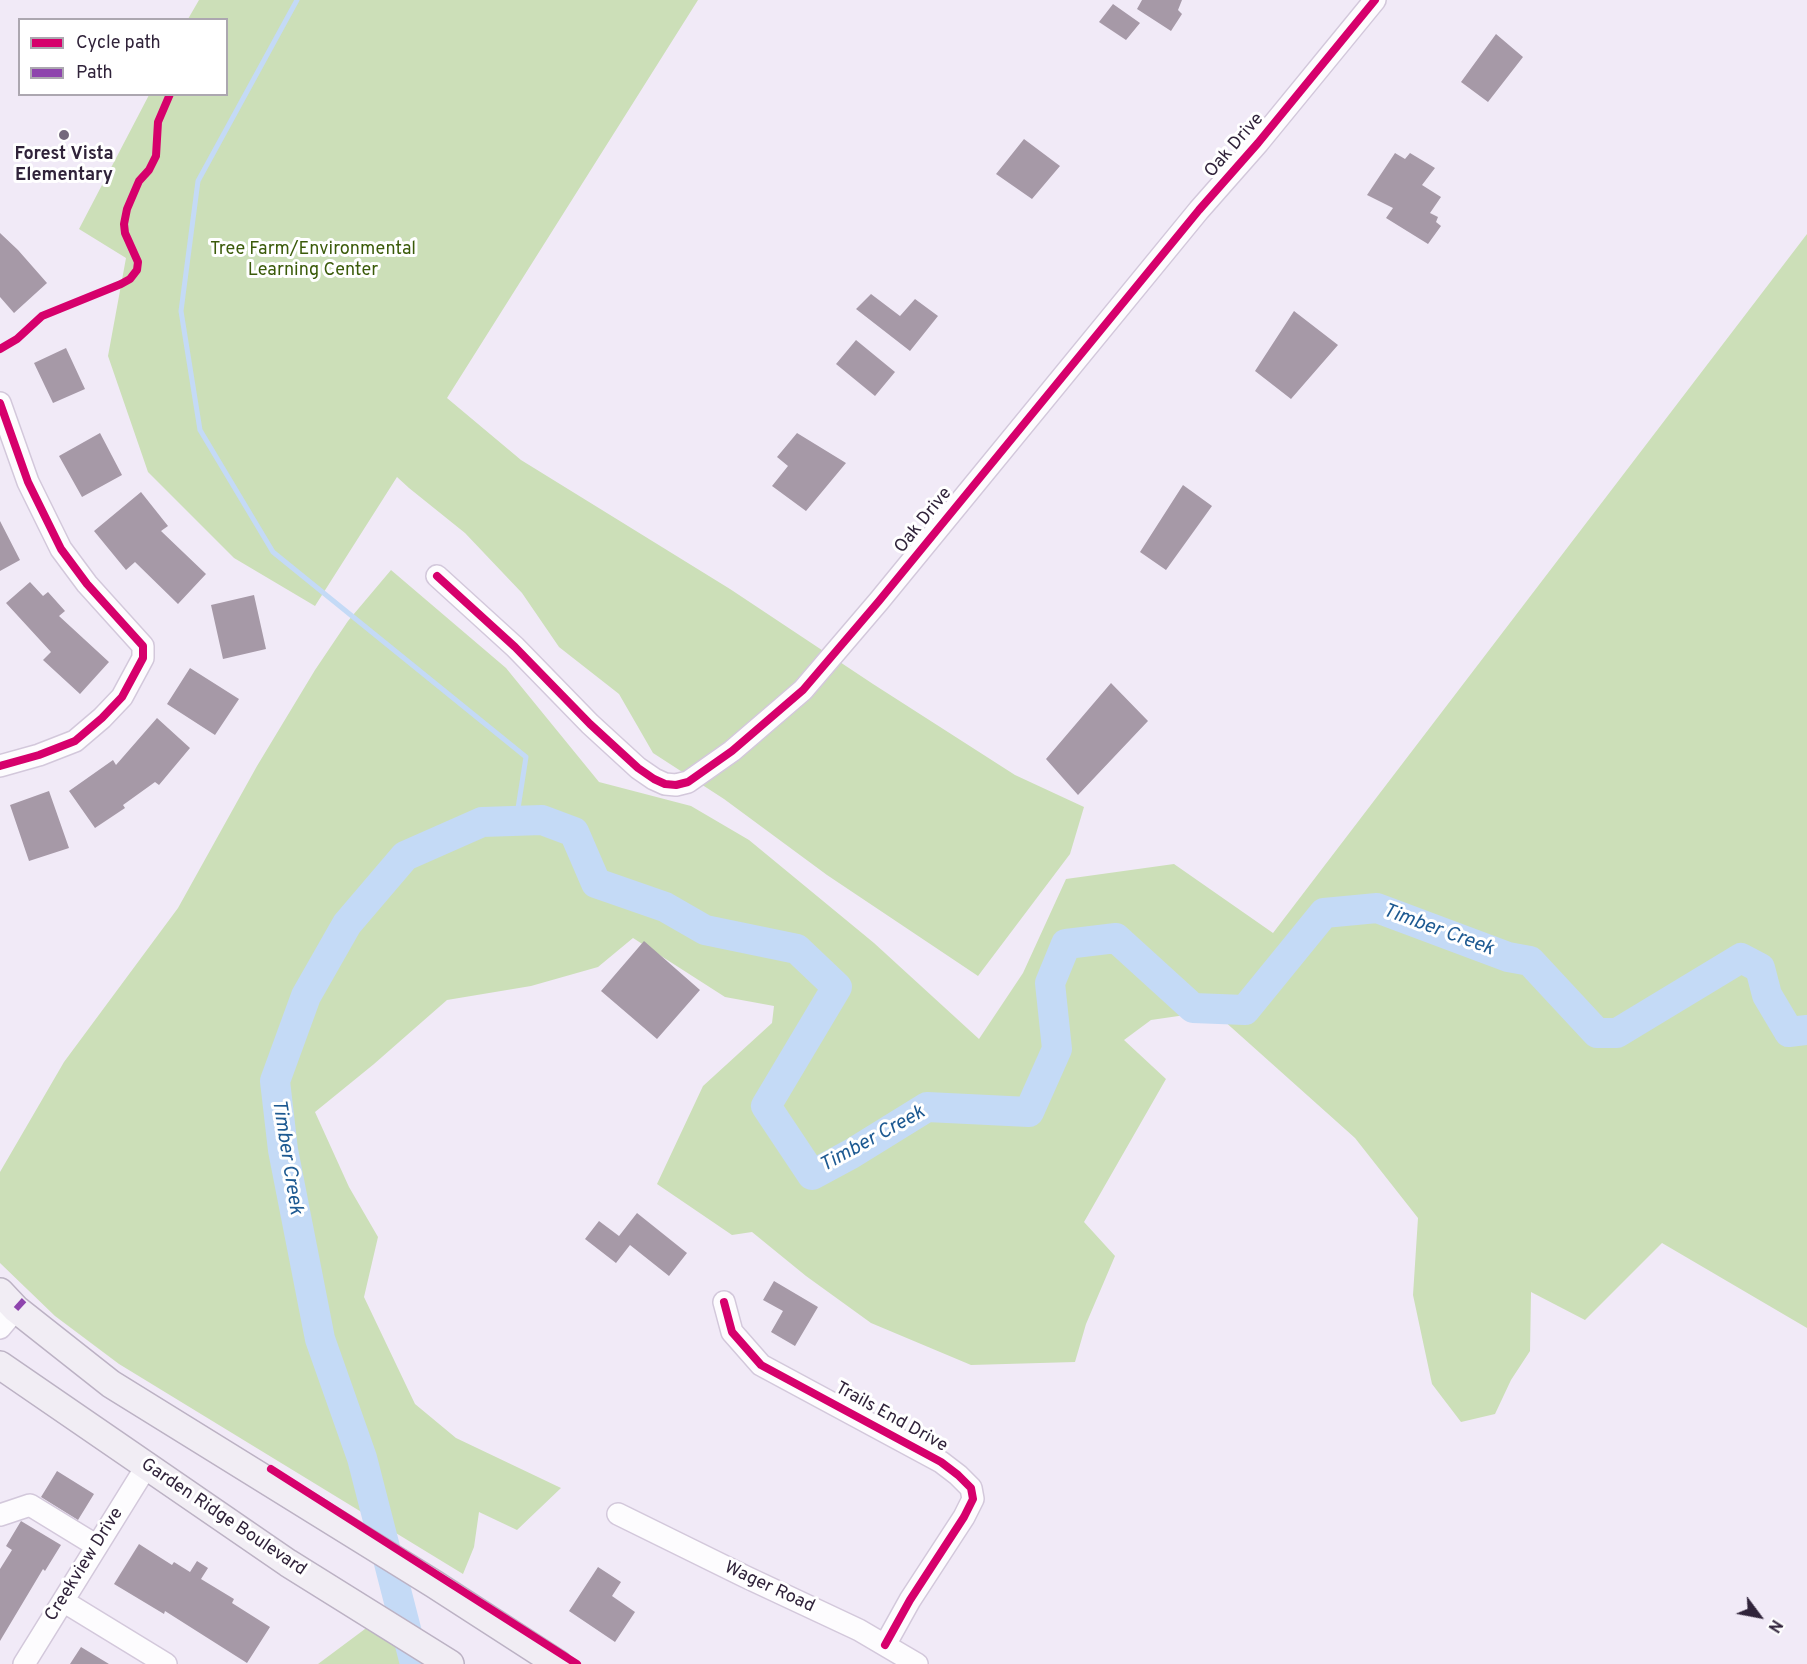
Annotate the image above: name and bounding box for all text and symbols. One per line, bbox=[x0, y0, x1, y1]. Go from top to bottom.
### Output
legend bbox=[18, 18, 228, 96]
text: Cycle path bbox=[76, 32, 161, 55]
text: Path bbox=[76, 62, 113, 85]
street label: Oak Drive bbox=[1201, 109, 1269, 183]
marker: Forest Vista Elementary bbox=[57, 128, 71, 142]
place label: Forest Vista Elementary bbox=[14, 144, 114, 186]
park label: Tree Farm/Environmental Learning Center bbox=[210, 239, 416, 282]
street label: Oak Drive bbox=[891, 484, 957, 558]
water label: Timber Creek bbox=[1379, 900, 1497, 962]
water label: Timber Creek bbox=[265, 1098, 307, 1216]
water label: Timber Creek bbox=[816, 1101, 930, 1179]
street label: Trails End Drive bbox=[831, 1378, 951, 1458]
street label: Garden Ridge Boulevard bbox=[136, 1455, 310, 1581]
street label: Creekview Drive bbox=[41, 1504, 129, 1626]
street label: Wager Road bbox=[720, 1558, 818, 1618]
north arrow bbox=[1729, 1586, 1789, 1646]
text: N bbox=[1763, 1615, 1786, 1636]

